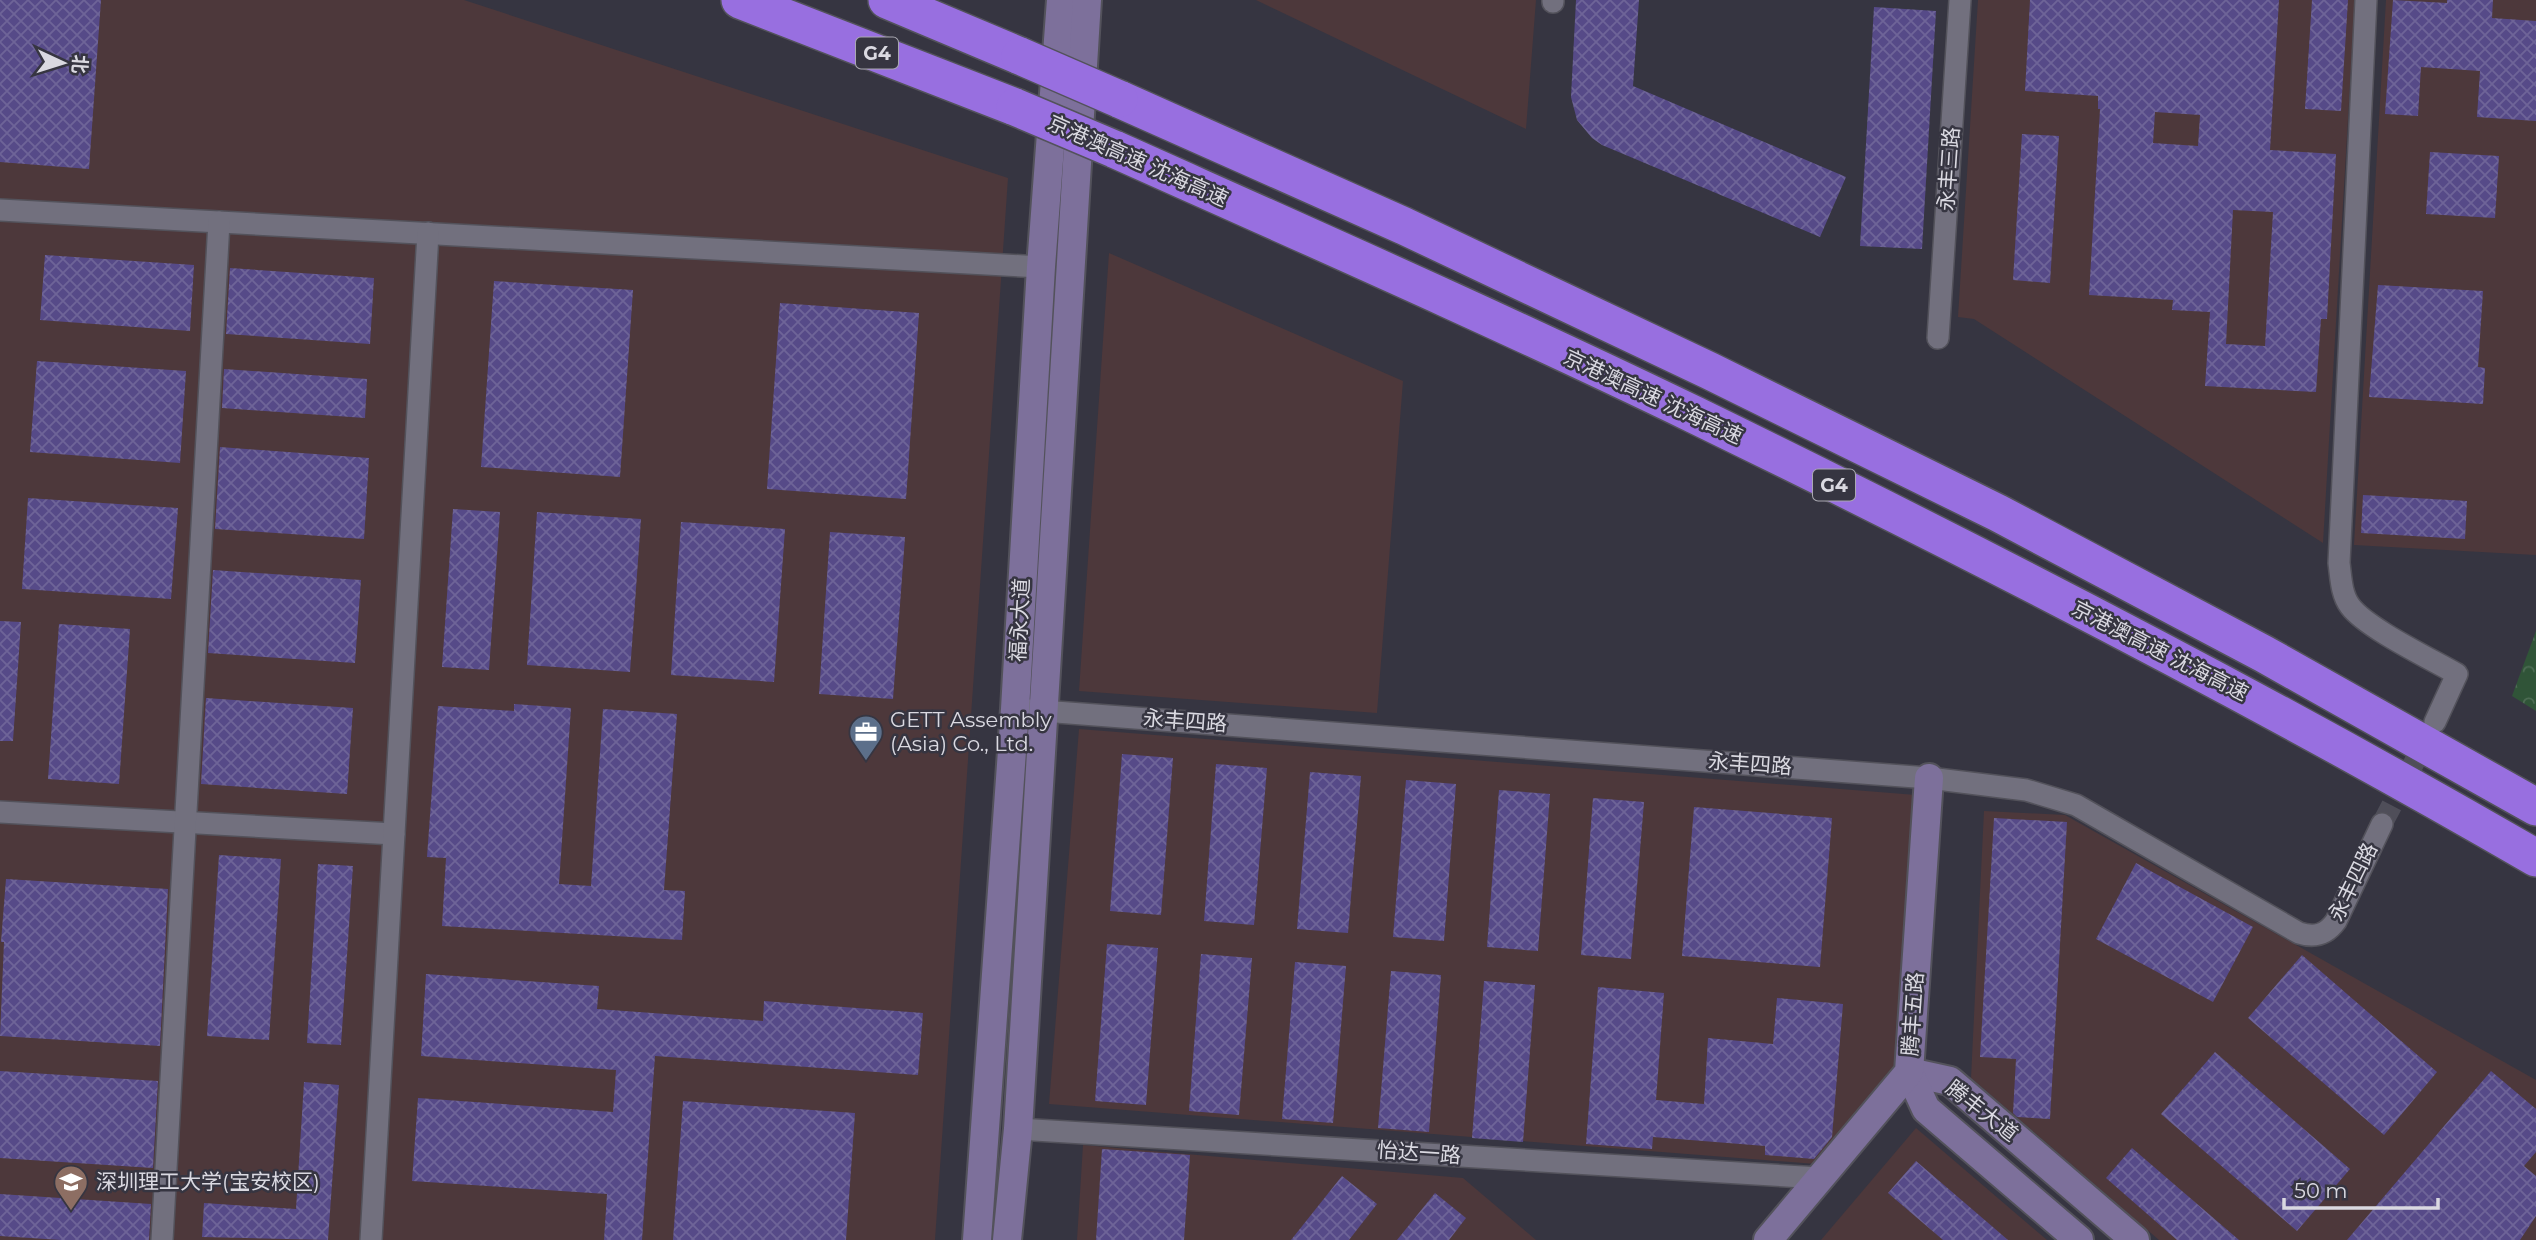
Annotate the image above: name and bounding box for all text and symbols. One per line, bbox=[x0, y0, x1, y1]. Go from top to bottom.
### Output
north arrow bbox=[28, 28, 98, 98]
road number: G4 bbox=[856, 38, 898, 68]
text: 北 bbox=[67, 54, 92, 74]
street label: 京港澳高速 沈海高速 bbox=[1044, 110, 1232, 212]
street label: 永丰三路 bbox=[1933, 126, 1964, 212]
street label: 京港澳高速 沈海高速 bbox=[1560, 344, 1747, 449]
road number: G4 bbox=[1813, 470, 1855, 500]
street label: 福永大道 bbox=[1005, 577, 1034, 663]
street label: 京港澳高速 沈海高速 bbox=[2068, 595, 2253, 706]
street label: 永丰四路 bbox=[1142, 705, 1228, 736]
place label: GETT Assembly (Asia) Co., Ltd. bbox=[890, 707, 1052, 756]
office icon: GETT Assembly (Asia) Co., Ltd. bbox=[847, 713, 885, 762]
street label: 永丰四路 bbox=[1707, 748, 1793, 779]
street label: 永丰四路 bbox=[2323, 839, 2382, 925]
street label: 腾丰五路 bbox=[1897, 971, 1928, 1057]
street label: 腾丰大道 bbox=[1942, 1075, 2023, 1146]
street label: 怡达一路 bbox=[1376, 1137, 1462, 1168]
school or university icon: 深圳理工大学(宝安校区) bbox=[52, 1163, 90, 1212]
scale bar bbox=[2284, 1166, 2438, 1210]
place label: 深圳理工大学(宝安校区) bbox=[96, 1169, 320, 1194]
text: 50 m bbox=[2294, 1178, 2348, 1203]

